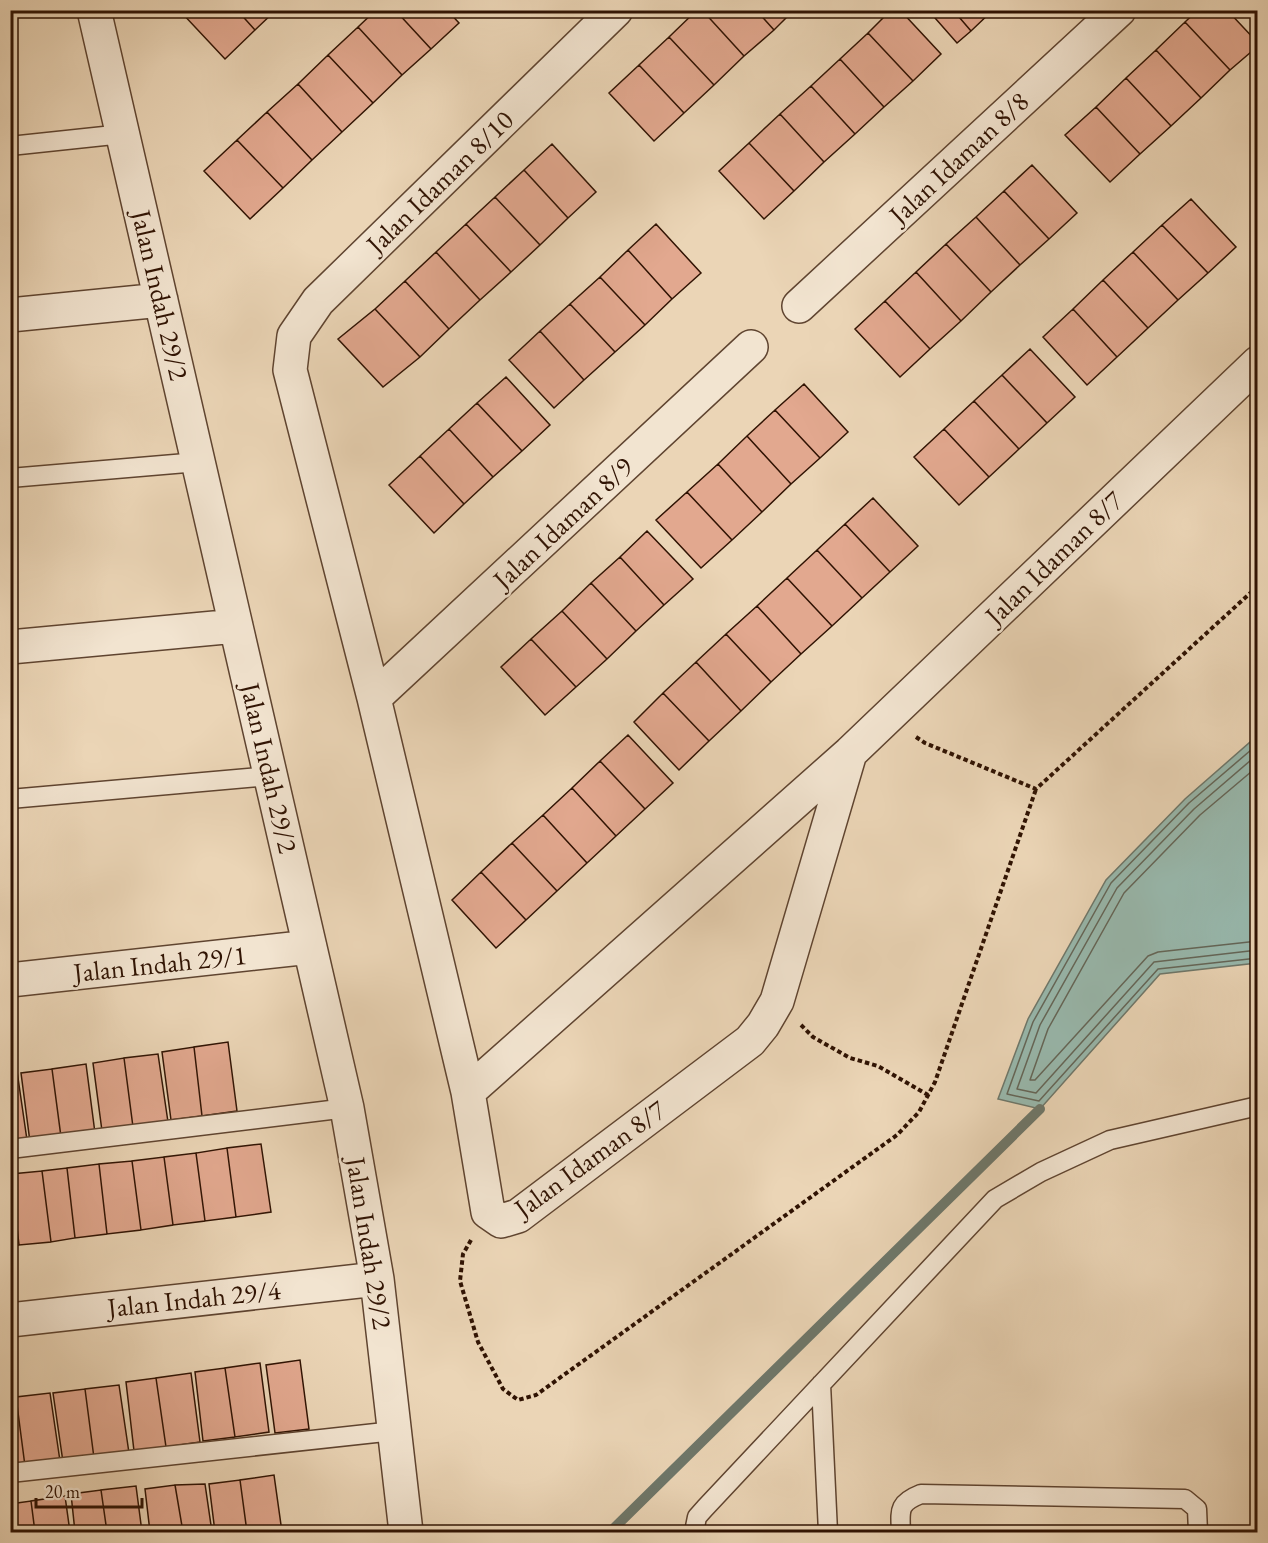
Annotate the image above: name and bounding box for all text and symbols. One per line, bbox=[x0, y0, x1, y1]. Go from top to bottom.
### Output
street label: Jalan Idaman 8/8 bbox=[880, 84, 1036, 233]
street label: Jalan Idaman 8/10 bbox=[357, 102, 521, 262]
street label: Jalan Indah 29/2 bbox=[123, 204, 197, 383]
street label: Jalan Idaman 8/9 bbox=[484, 449, 640, 598]
street label: Jalan Idaman 8/7 bbox=[976, 482, 1131, 634]
street label: Jalan Indah 29/2 bbox=[232, 677, 306, 856]
street label: Jalan Indah 29/1 bbox=[70, 937, 248, 990]
street label: Jalan Idaman 8/7 bbox=[506, 1091, 673, 1226]
street label: Jalan Indah 29/2 bbox=[338, 1152, 400, 1331]
street label: Jalan Indah 29/4 bbox=[104, 1272, 283, 1325]
scale bar bbox=[36, 1471, 142, 1509]
text: 20 m bbox=[45, 1480, 80, 1503]

